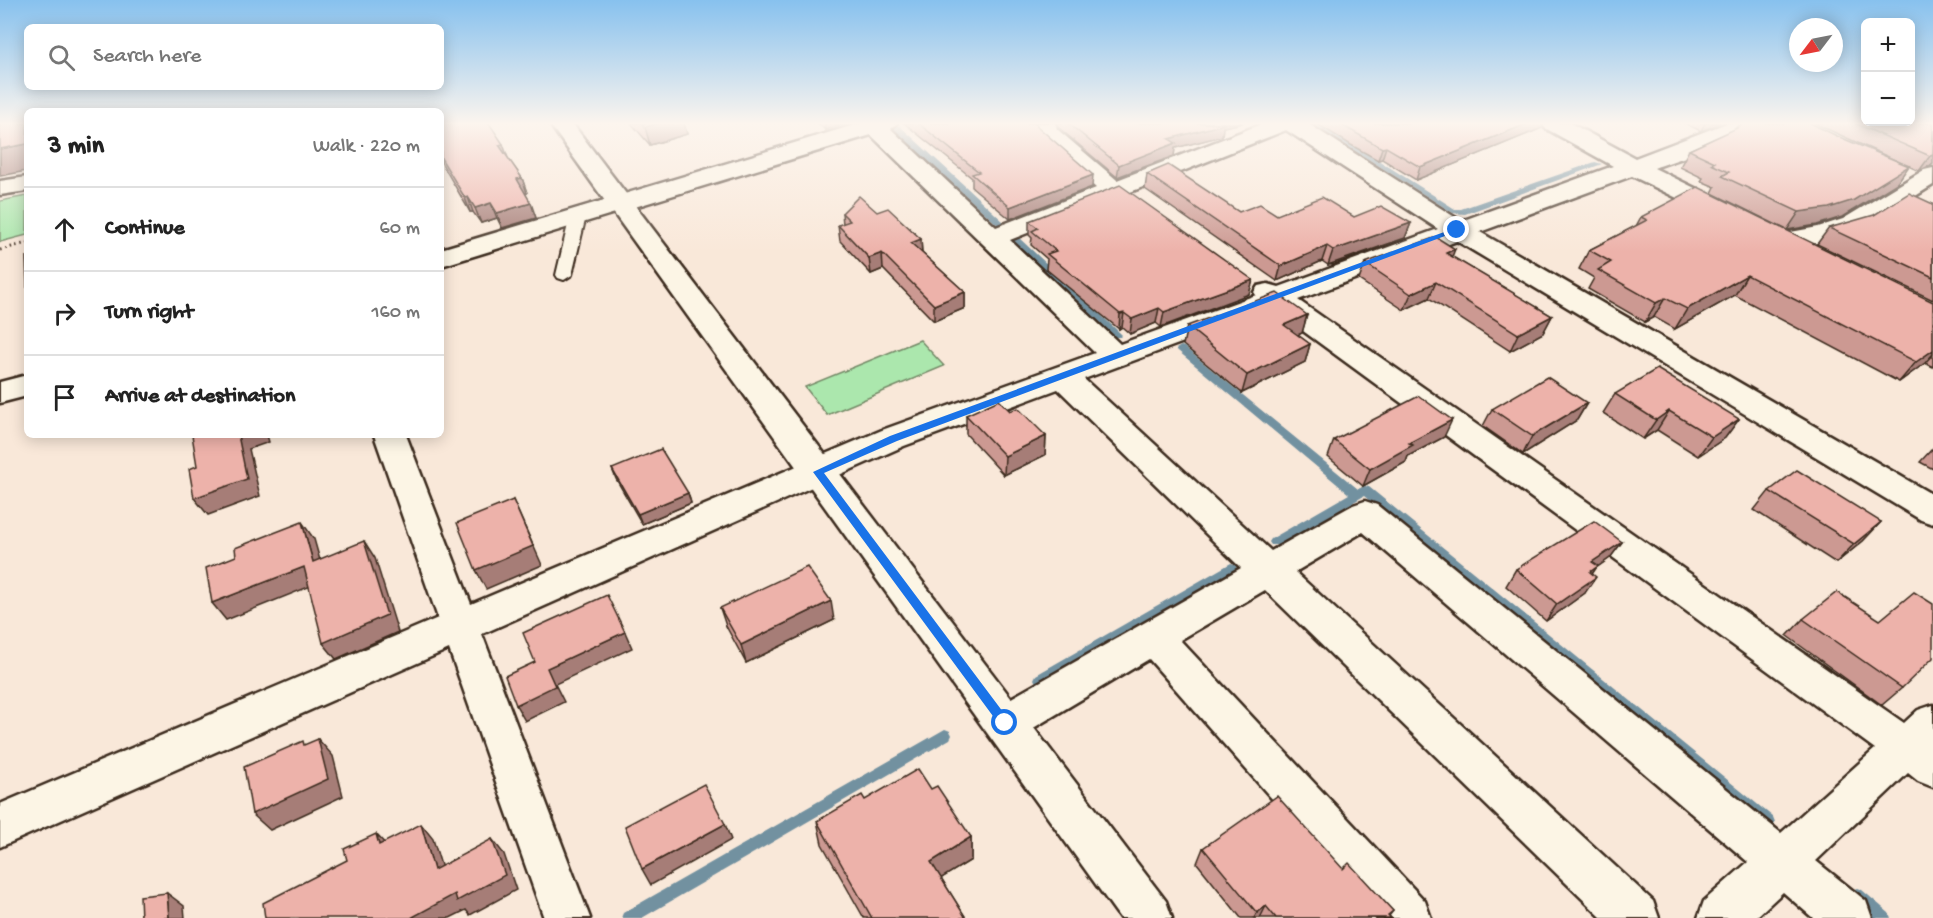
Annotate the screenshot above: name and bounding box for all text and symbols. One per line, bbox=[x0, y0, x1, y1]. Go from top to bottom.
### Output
north arrow bbox=[1789, 18, 1843, 72]
map controls bbox=[1861, 18, 1915, 126]
button: + bbox=[1861, 18, 1915, 72]
search box bbox=[24, 24, 444, 90]
icon: search bbox=[45, 41, 78, 74]
text: Search here bbox=[93, 44, 201, 70]
button: − bbox=[1861, 72, 1915, 126]
text: 3 min bbox=[48, 132, 104, 163]
text: Walk · 220 m bbox=[313, 136, 420, 159]
icon: ahead bbox=[48, 213, 81, 246]
text: Continue bbox=[105, 216, 185, 242]
route end bbox=[1443, 216, 1469, 242]
text: 60 m bbox=[380, 218, 420, 241]
icon: right bbox=[48, 297, 81, 330]
text: Turn right bbox=[105, 300, 193, 326]
text: 160 m bbox=[371, 302, 420, 325]
icon: arrive bbox=[48, 381, 81, 414]
text: Arrive at destination bbox=[105, 384, 295, 410]
route start bbox=[991, 709, 1017, 735]

